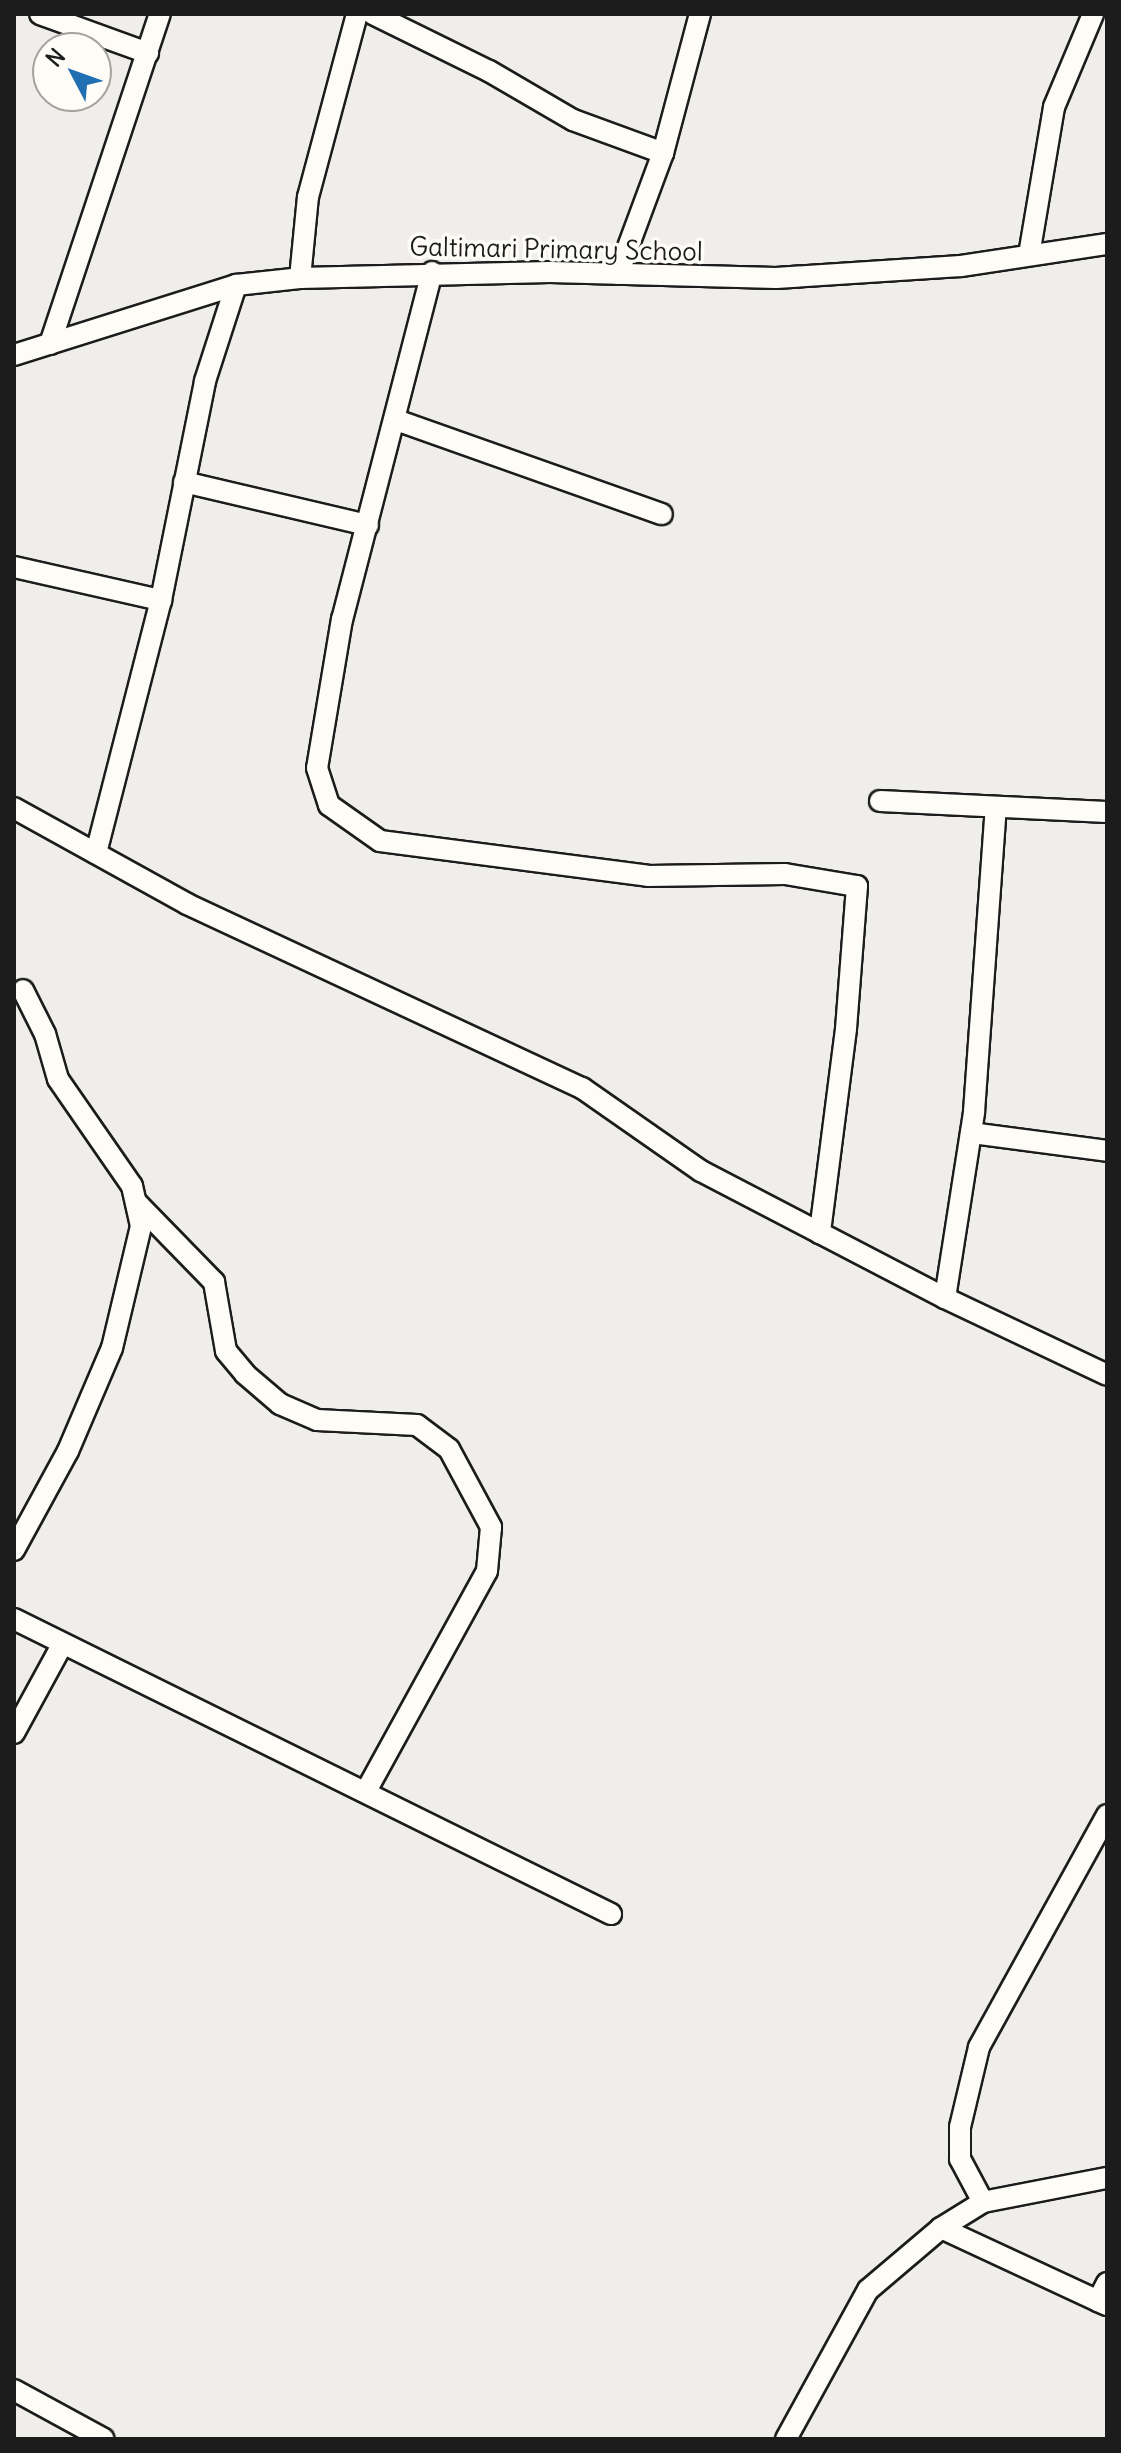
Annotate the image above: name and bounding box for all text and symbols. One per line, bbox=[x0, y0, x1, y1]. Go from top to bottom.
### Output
north arrow bbox=[32, 32, 112, 112]
text: N bbox=[40, 43, 71, 72]
street label: Galtimari Primary School bbox=[409, 231, 703, 267]

